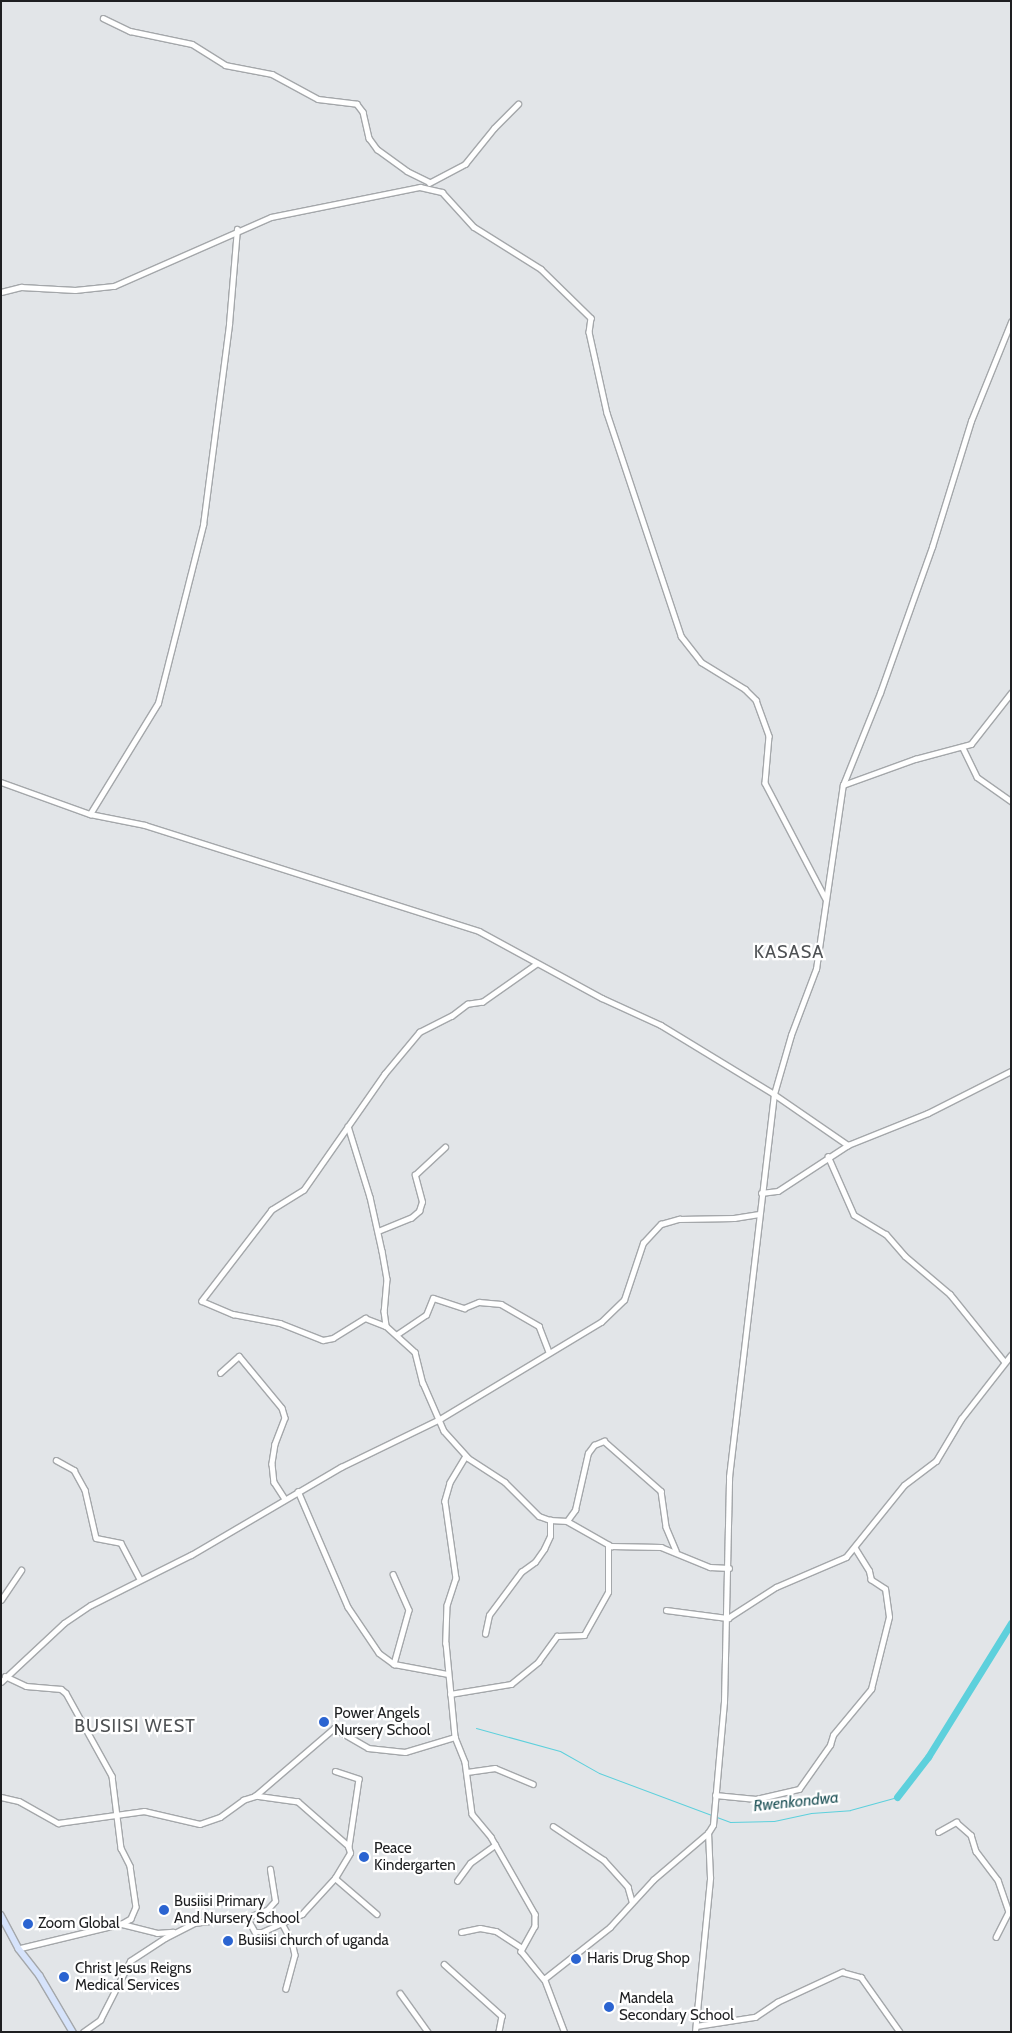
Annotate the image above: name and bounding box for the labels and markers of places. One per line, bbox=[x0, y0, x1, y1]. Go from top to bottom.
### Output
place label: Power Angels Nursery School bbox=[334, 1704, 430, 1739]
marker: Power Angels Nursery School bbox=[318, 1716, 330, 1728]
place label: Peace Kindergarten bbox=[374, 1839, 456, 1874]
marker: Peace Kindergarten bbox=[358, 1851, 370, 1863]
place label: Busiisi Primary And Nursery School bbox=[174, 1892, 300, 1927]
marker: Busiisi Primary And Nursery School bbox=[158, 1904, 170, 1916]
place label: Zoom Global bbox=[38, 1915, 120, 1933]
marker: Zoom Global bbox=[22, 1918, 34, 1930]
place label: Busiisi church of uganda bbox=[238, 1932, 389, 1950]
marker: Busiisi church of uganda bbox=[222, 1935, 234, 1947]
place label: Haris Drug Shop bbox=[587, 1950, 690, 1968]
marker: Haris Drug Shop bbox=[569, 1952, 583, 1966]
place label: Christ Jesus Reigns Medical Services bbox=[75, 1959, 192, 1994]
marker: Christ Jesus Reigns Medical Services bbox=[57, 1970, 71, 1984]
place label: Mandela Secondary School bbox=[619, 1989, 734, 2024]
marker: Mandela Secondary School bbox=[603, 2001, 615, 2013]

